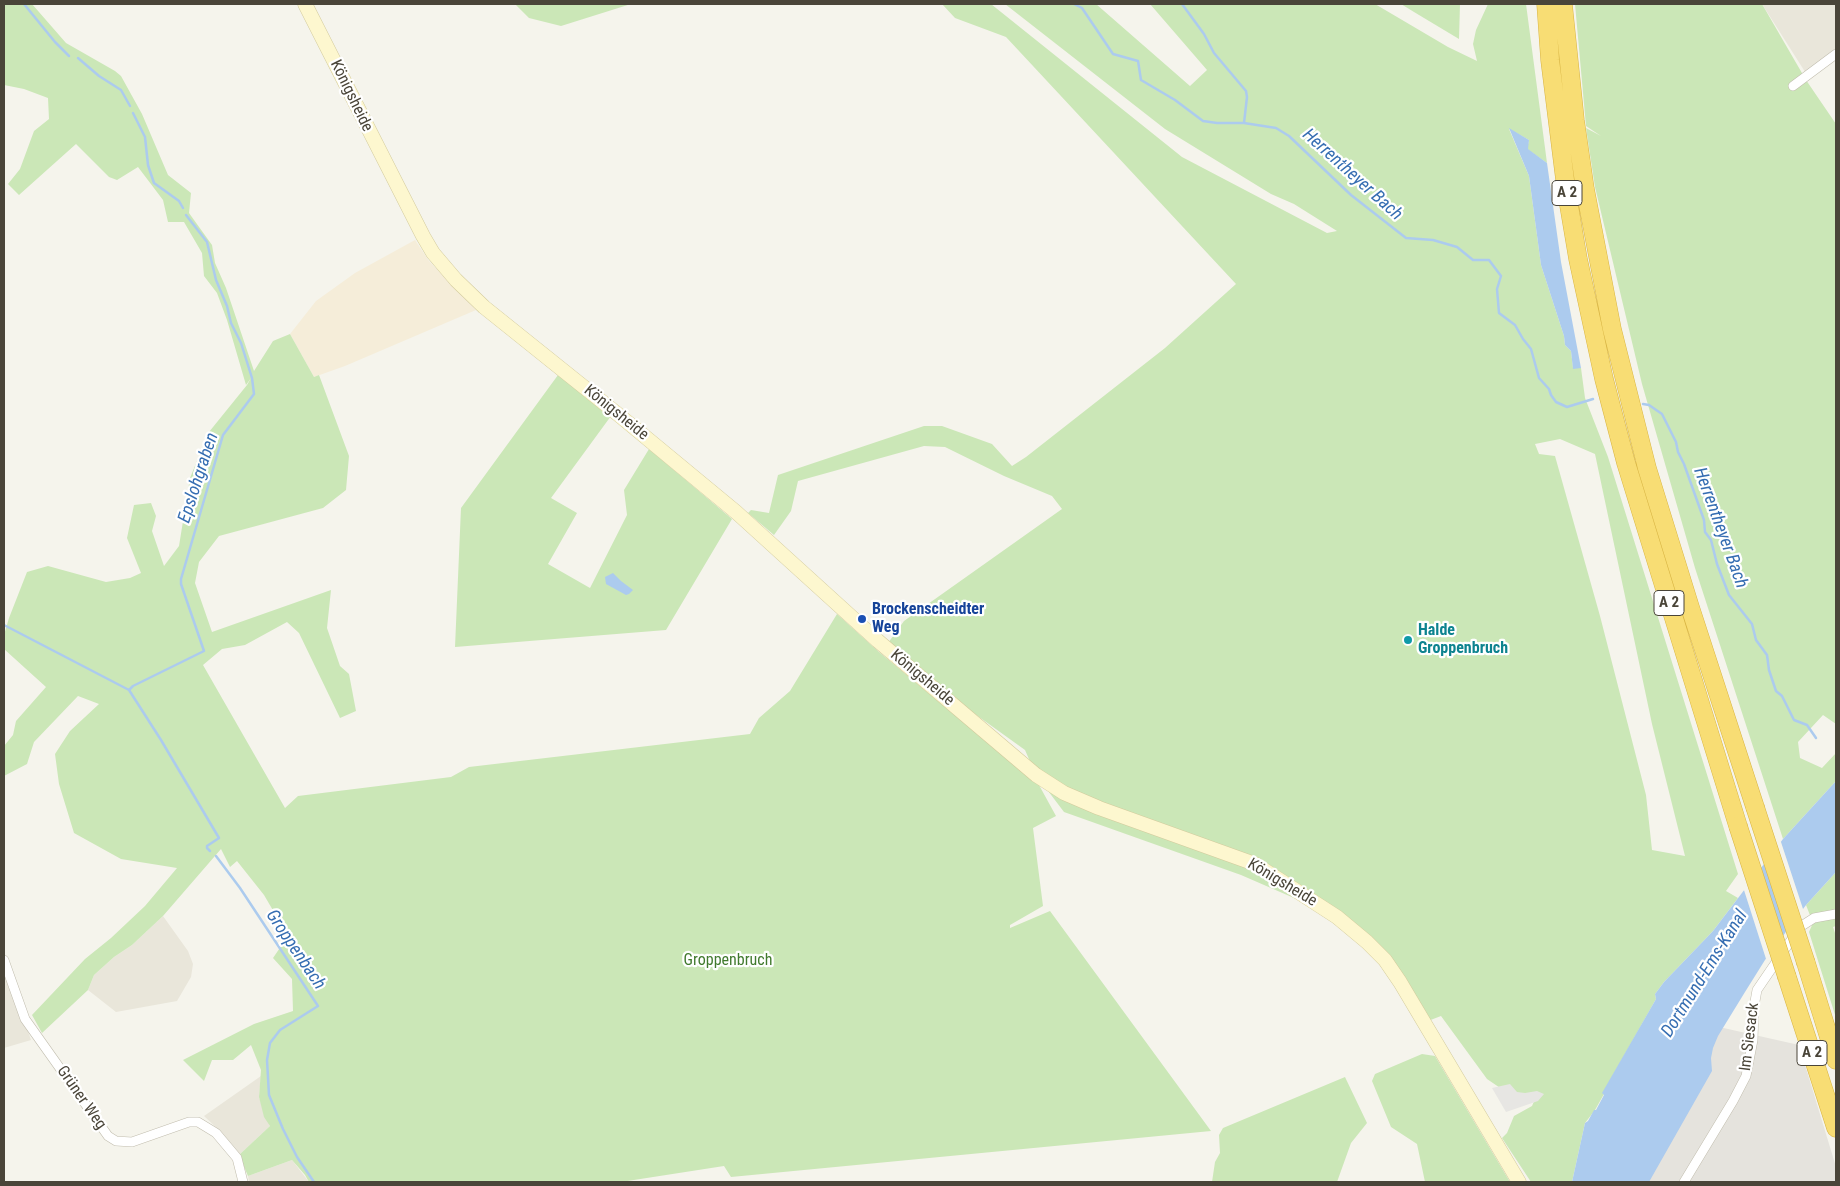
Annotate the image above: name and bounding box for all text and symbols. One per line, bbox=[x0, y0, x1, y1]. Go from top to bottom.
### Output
street label: Königsheide bbox=[325, 57, 377, 135]
water label: Herrentheyer Bach bbox=[1298, 125, 1406, 225]
road number: A 2 bbox=[1552, 180, 1582, 206]
street label: Königsheide bbox=[580, 381, 652, 445]
water label: Epslohgraben bbox=[174, 430, 224, 526]
water label: Herrentheyer Bach bbox=[1688, 465, 1752, 591]
road number: A 2 bbox=[1654, 590, 1684, 616]
place label: Brockenscheidter Weg bbox=[872, 600, 984, 638]
marker: Brockenscheidter Weg bbox=[856, 613, 868, 625]
place label: Halde Groppenbruch bbox=[1418, 621, 1508, 659]
marker: Halde Groppenbruch bbox=[1402, 634, 1414, 646]
street label: Königsheide bbox=[886, 646, 958, 710]
street label: Königsheide bbox=[1244, 855, 1320, 911]
water label: Groppenbach bbox=[260, 906, 330, 994]
water label: Dortmund-Ems-Kanal bbox=[1657, 907, 1753, 1041]
park label: Groppenbruch bbox=[684, 951, 772, 971]
street label: Im Siesack bbox=[1736, 1002, 1764, 1072]
road number: A 2 bbox=[1797, 1040, 1827, 1066]
street label: Grüner Weg bbox=[52, 1063, 110, 1133]

